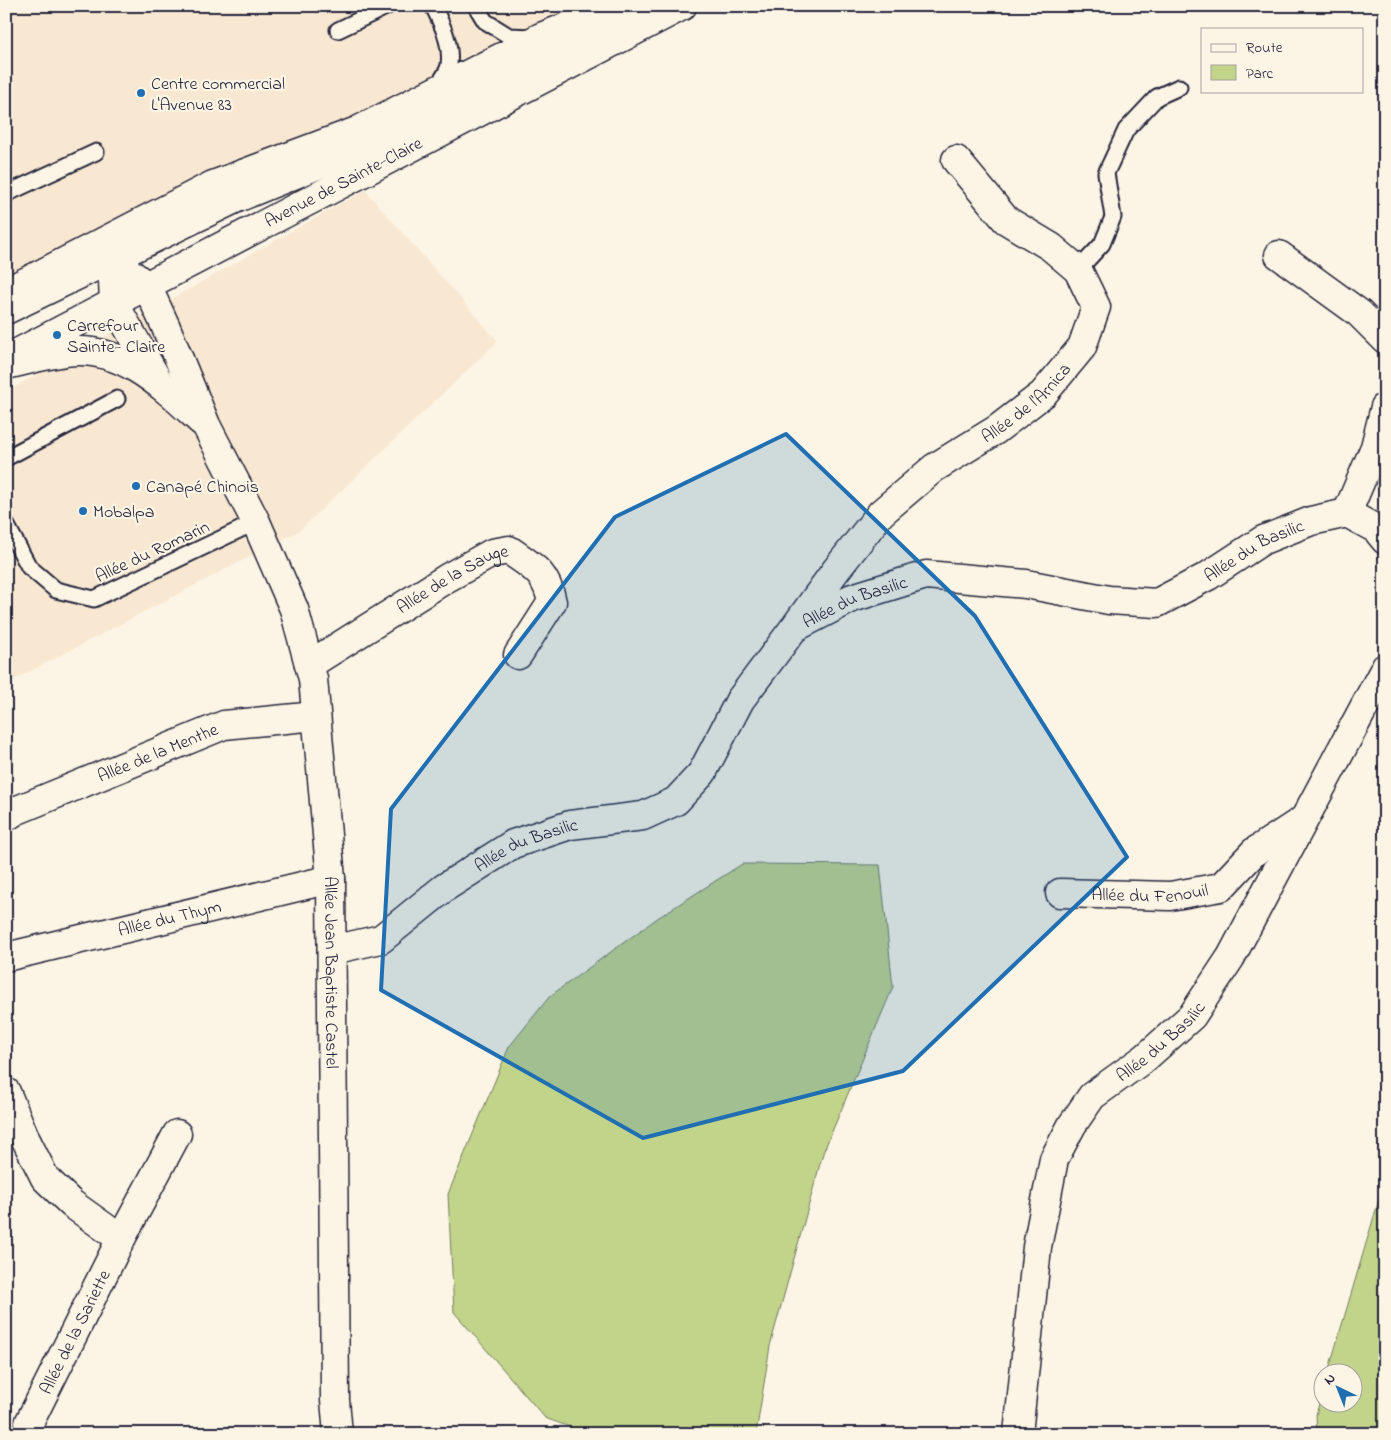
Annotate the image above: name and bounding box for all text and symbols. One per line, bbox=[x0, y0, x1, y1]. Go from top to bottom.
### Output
legend bbox=[1201, 28, 1364, 92]
text: Route bbox=[1246, 37, 1283, 59]
text: Parc bbox=[1246, 63, 1274, 85]
place label: Centre commercial L'Avenue 83 bbox=[151, 72, 285, 119]
marker: Centre commercial L'Avenue 83 bbox=[135, 87, 147, 99]
street label: Avenue de Sainte-Claire bbox=[261, 131, 429, 235]
place label: Carrefour Sainte- Claire bbox=[67, 314, 166, 361]
marker: Carrefour Sainte- Claire bbox=[51, 329, 63, 341]
street label: Allée de l'Arnica bbox=[977, 358, 1078, 451]
place label: Canapé Chinois bbox=[146, 475, 259, 501]
marker: Canapé Chinois bbox=[130, 480, 142, 492]
place label: Mobalpa bbox=[93, 500, 155, 526]
marker: Mobalpa bbox=[77, 505, 89, 517]
street label: Allée du Basilic bbox=[1200, 514, 1308, 590]
street label: Allée du Romarin bbox=[91, 515, 214, 591]
street label: Allée de la Sauge bbox=[392, 539, 511, 622]
street label: Allée du Basilic bbox=[799, 571, 911, 636]
street label: Allée de la Menthe bbox=[94, 717, 224, 791]
street label: Allée du Basilic bbox=[470, 813, 579, 880]
street label: Allée Jean Baptiste Castel bbox=[316, 876, 343, 1069]
street label: Allée du Fenouil bbox=[1091, 878, 1211, 911]
street label: Allée du Thym bbox=[115, 895, 224, 945]
street label: Allée du Basilic bbox=[1112, 997, 1213, 1089]
street label: Allée de la Sariette bbox=[34, 1265, 119, 1399]
north arrow bbox=[1314, 1362, 1364, 1412]
text: N bbox=[1320, 1369, 1341, 1390]

